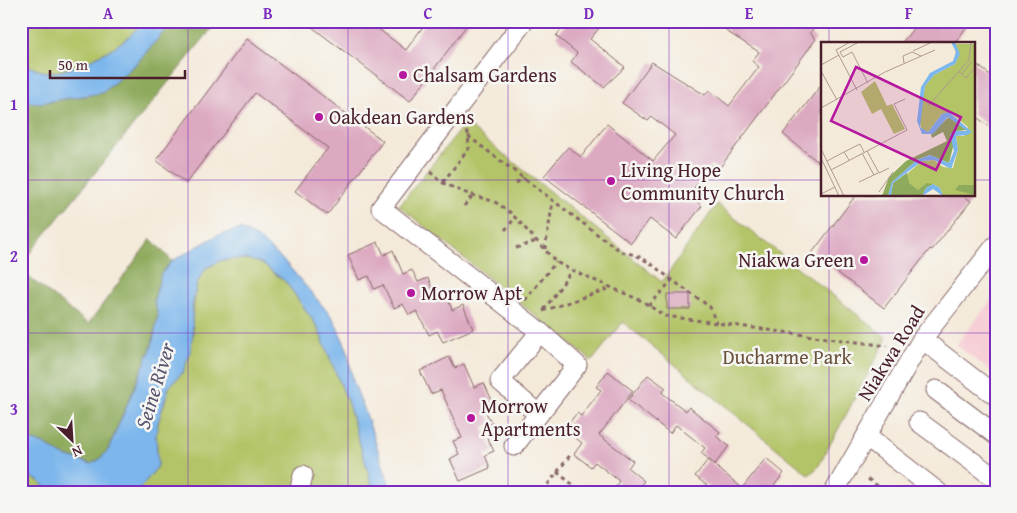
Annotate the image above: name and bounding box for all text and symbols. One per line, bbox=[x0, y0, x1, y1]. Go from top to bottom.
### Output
text: A bbox=[103, 1, 114, 25]
text: B bbox=[263, 1, 273, 25]
text: C bbox=[423, 1, 433, 25]
text: D bbox=[584, 1, 594, 25]
text: E bbox=[745, 1, 754, 25]
text: F bbox=[905, 1, 913, 25]
inset map bbox=[821, 42, 974, 196]
scale bar bbox=[50, 48, 185, 80]
text: 50 m bbox=[58, 54, 89, 75]
place label: Chalsam Gardens bbox=[413, 60, 557, 89]
marker: Chalsam Gardens bbox=[397, 69, 409, 81]
text: 1 bbox=[10, 92, 18, 116]
place label: Oakdean Gardens bbox=[329, 102, 474, 131]
marker: Oakdean Gardens bbox=[313, 111, 325, 123]
place label: Living Hope Community Church bbox=[621, 155, 785, 207]
marker: Living Hope Community Church bbox=[605, 175, 617, 187]
text: 2 bbox=[10, 244, 18, 268]
place label: Niakwa Green bbox=[738, 245, 854, 274]
marker: Niakwa Green bbox=[858, 254, 870, 266]
place label: Morrow Apt bbox=[421, 278, 522, 307]
marker: Morrow Apt bbox=[405, 287, 417, 299]
street label: Niakwa Road bbox=[850, 299, 932, 406]
water label: Seine River bbox=[127, 338, 183, 433]
park label: Ducharme Park bbox=[722, 342, 852, 371]
place label: Morrow Apartments bbox=[481, 391, 581, 443]
text: 3 bbox=[10, 397, 18, 421]
marker: Morrow Apartments bbox=[465, 412, 477, 424]
north arrow bbox=[48, 416, 98, 466]
text: N bbox=[68, 441, 86, 463]

